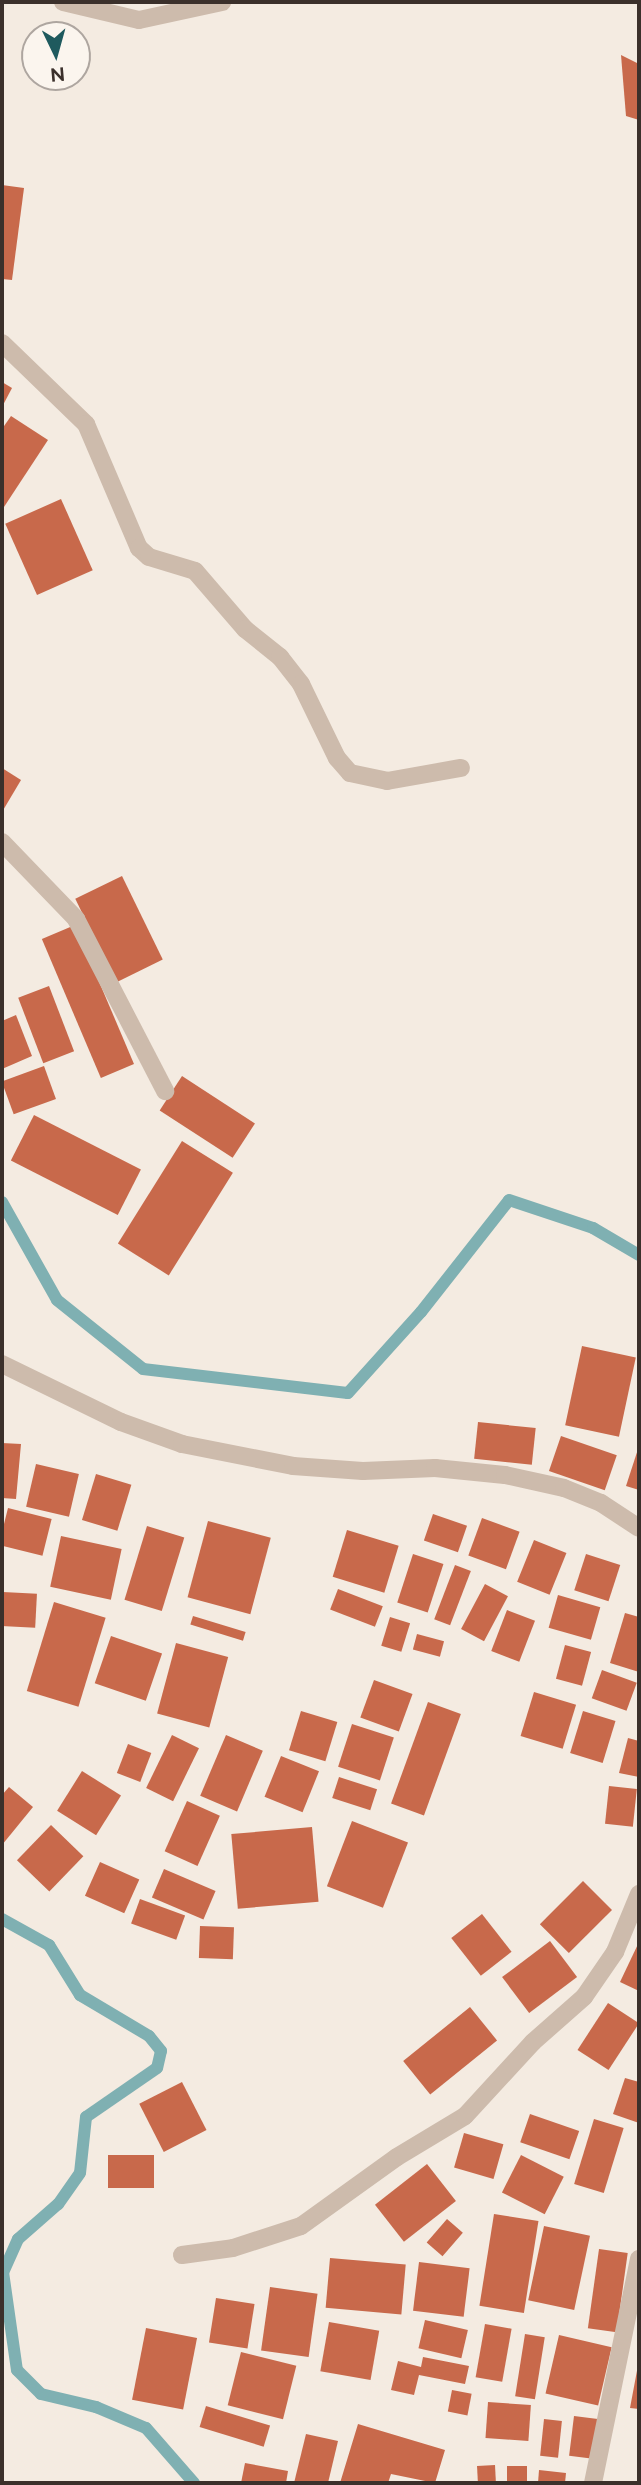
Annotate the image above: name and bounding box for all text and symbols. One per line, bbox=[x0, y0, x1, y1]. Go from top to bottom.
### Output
north arrow bbox=[21, 21, 91, 91]
text: N bbox=[49, 63, 66, 87]

